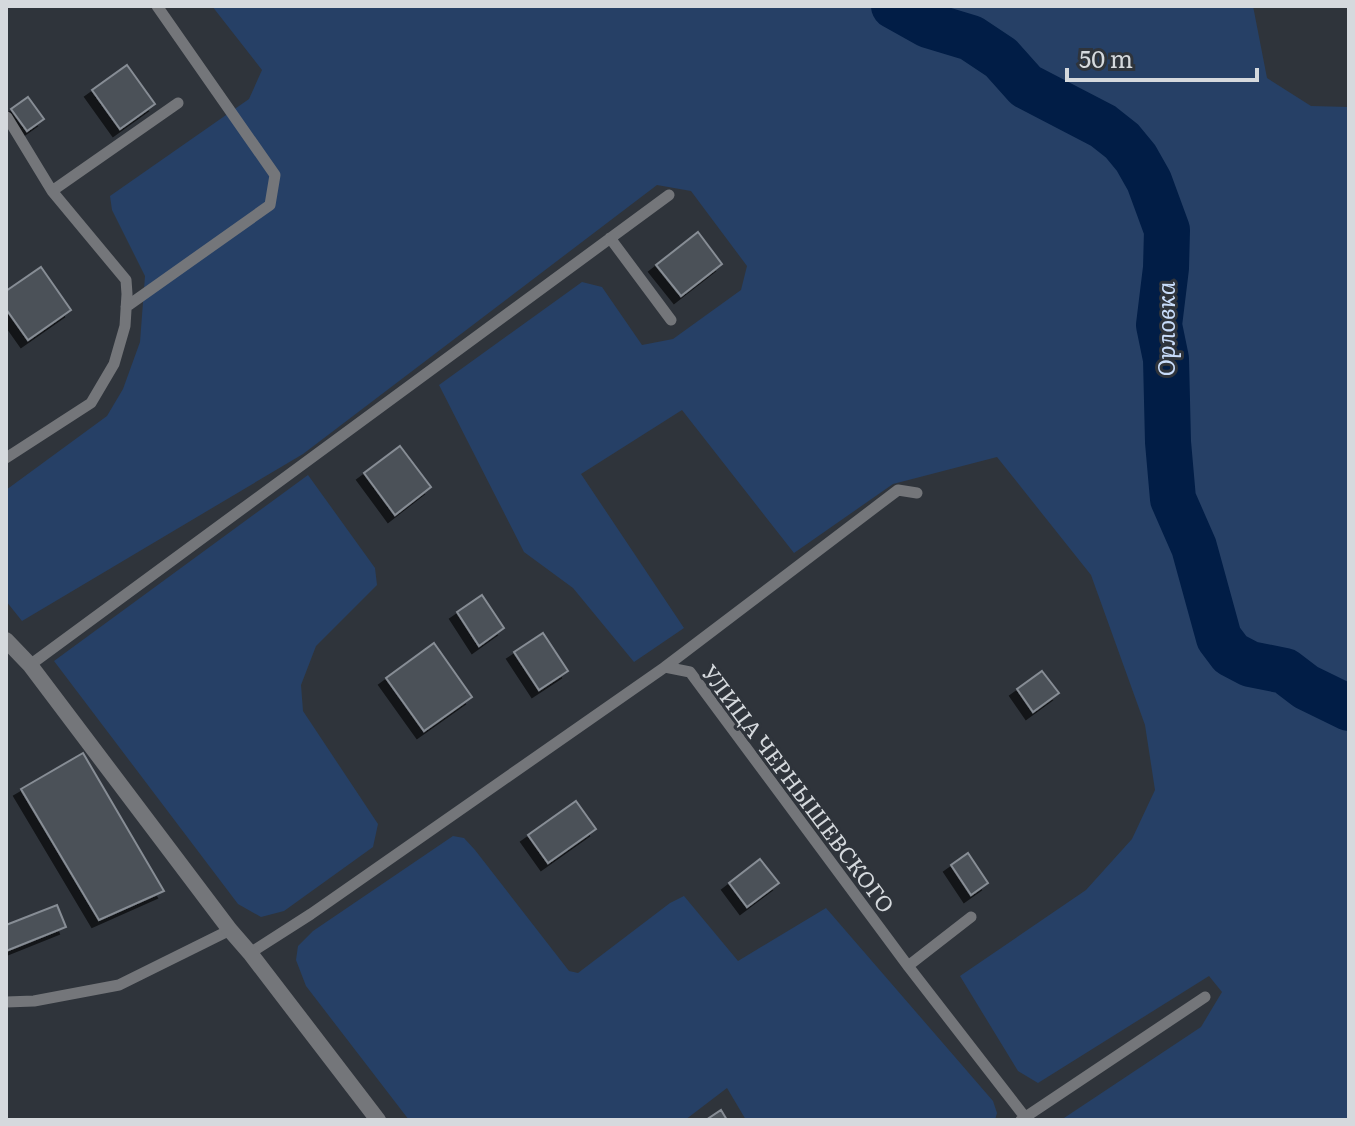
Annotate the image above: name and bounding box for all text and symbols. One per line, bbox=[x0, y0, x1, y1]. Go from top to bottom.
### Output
scale bar bbox=[1067, 32, 1257, 82]
text: 50 m bbox=[1079, 40, 1133, 75]
water label: Орловка bbox=[1147, 281, 1182, 376]
street label: УЛИЦА ЧЕРНЫШЕВСКОГО bbox=[695, 657, 903, 919]

